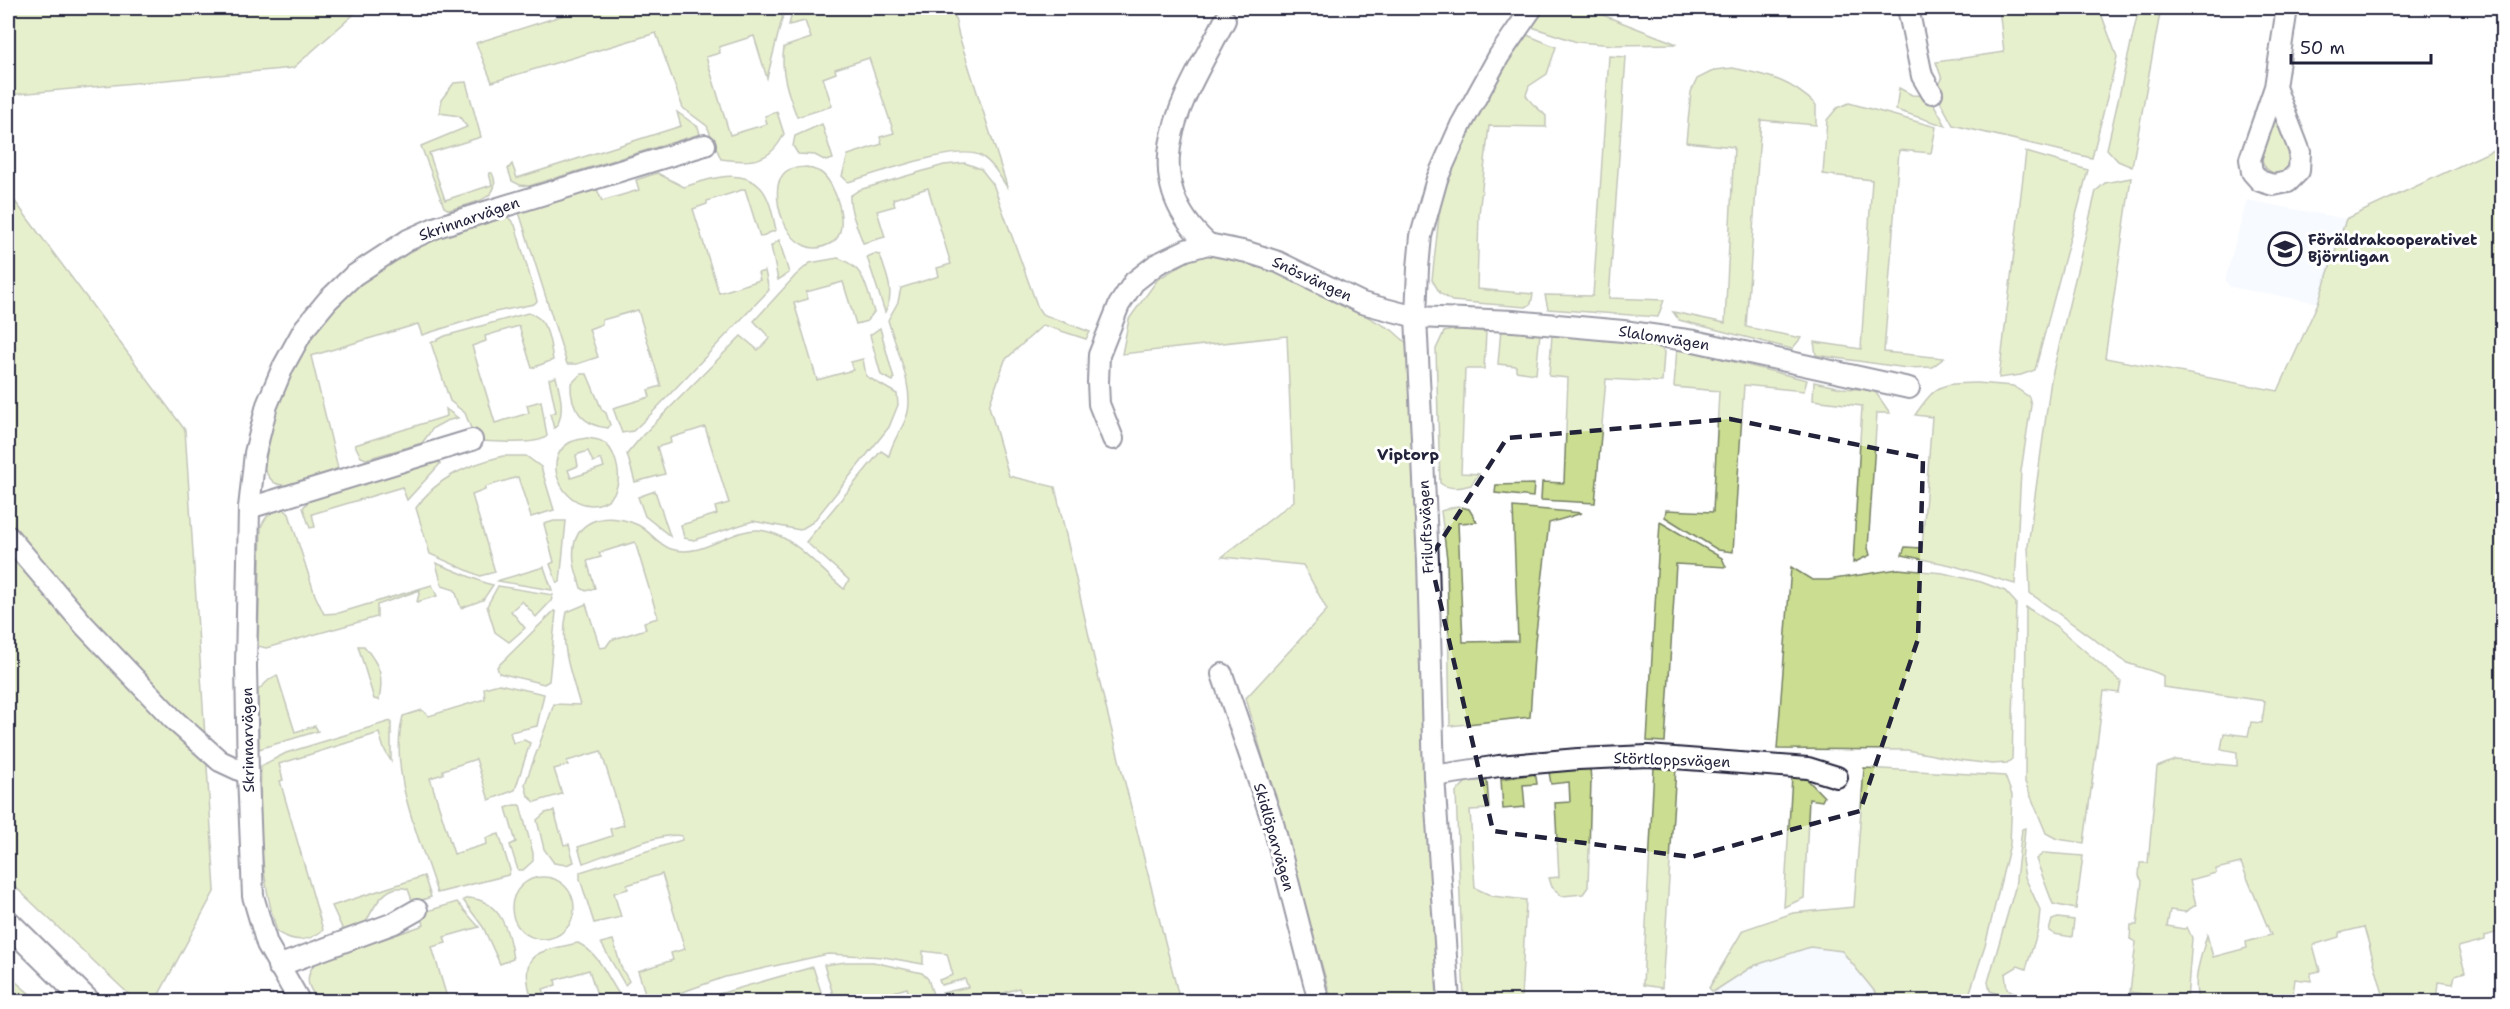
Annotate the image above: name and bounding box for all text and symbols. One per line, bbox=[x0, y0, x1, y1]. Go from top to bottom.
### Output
scale bar bbox=[2291, 27, 2430, 65]
text: 50 m bbox=[2300, 36, 2345, 60]
street label: Skrinnarvägen bbox=[416, 192, 522, 246]
place label: Föräldrakooperativet Björnligan bbox=[2308, 230, 2477, 267]
school or university icon: Föräldrakooperativet Björnligan bbox=[2267, 231, 2303, 267]
street label: Snösvängen bbox=[1269, 252, 1355, 306]
street label: Slalomvägen bbox=[1617, 321, 1711, 355]
district label: Viptorp bbox=[1377, 444, 1439, 465]
street label: Friluftsvägen bbox=[1414, 480, 1438, 574]
street label: Skrinnarvägen bbox=[237, 687, 259, 793]
street label: Störtloppsvägen bbox=[1613, 748, 1731, 772]
street label: Skidlöparvägen bbox=[1249, 781, 1299, 893]

